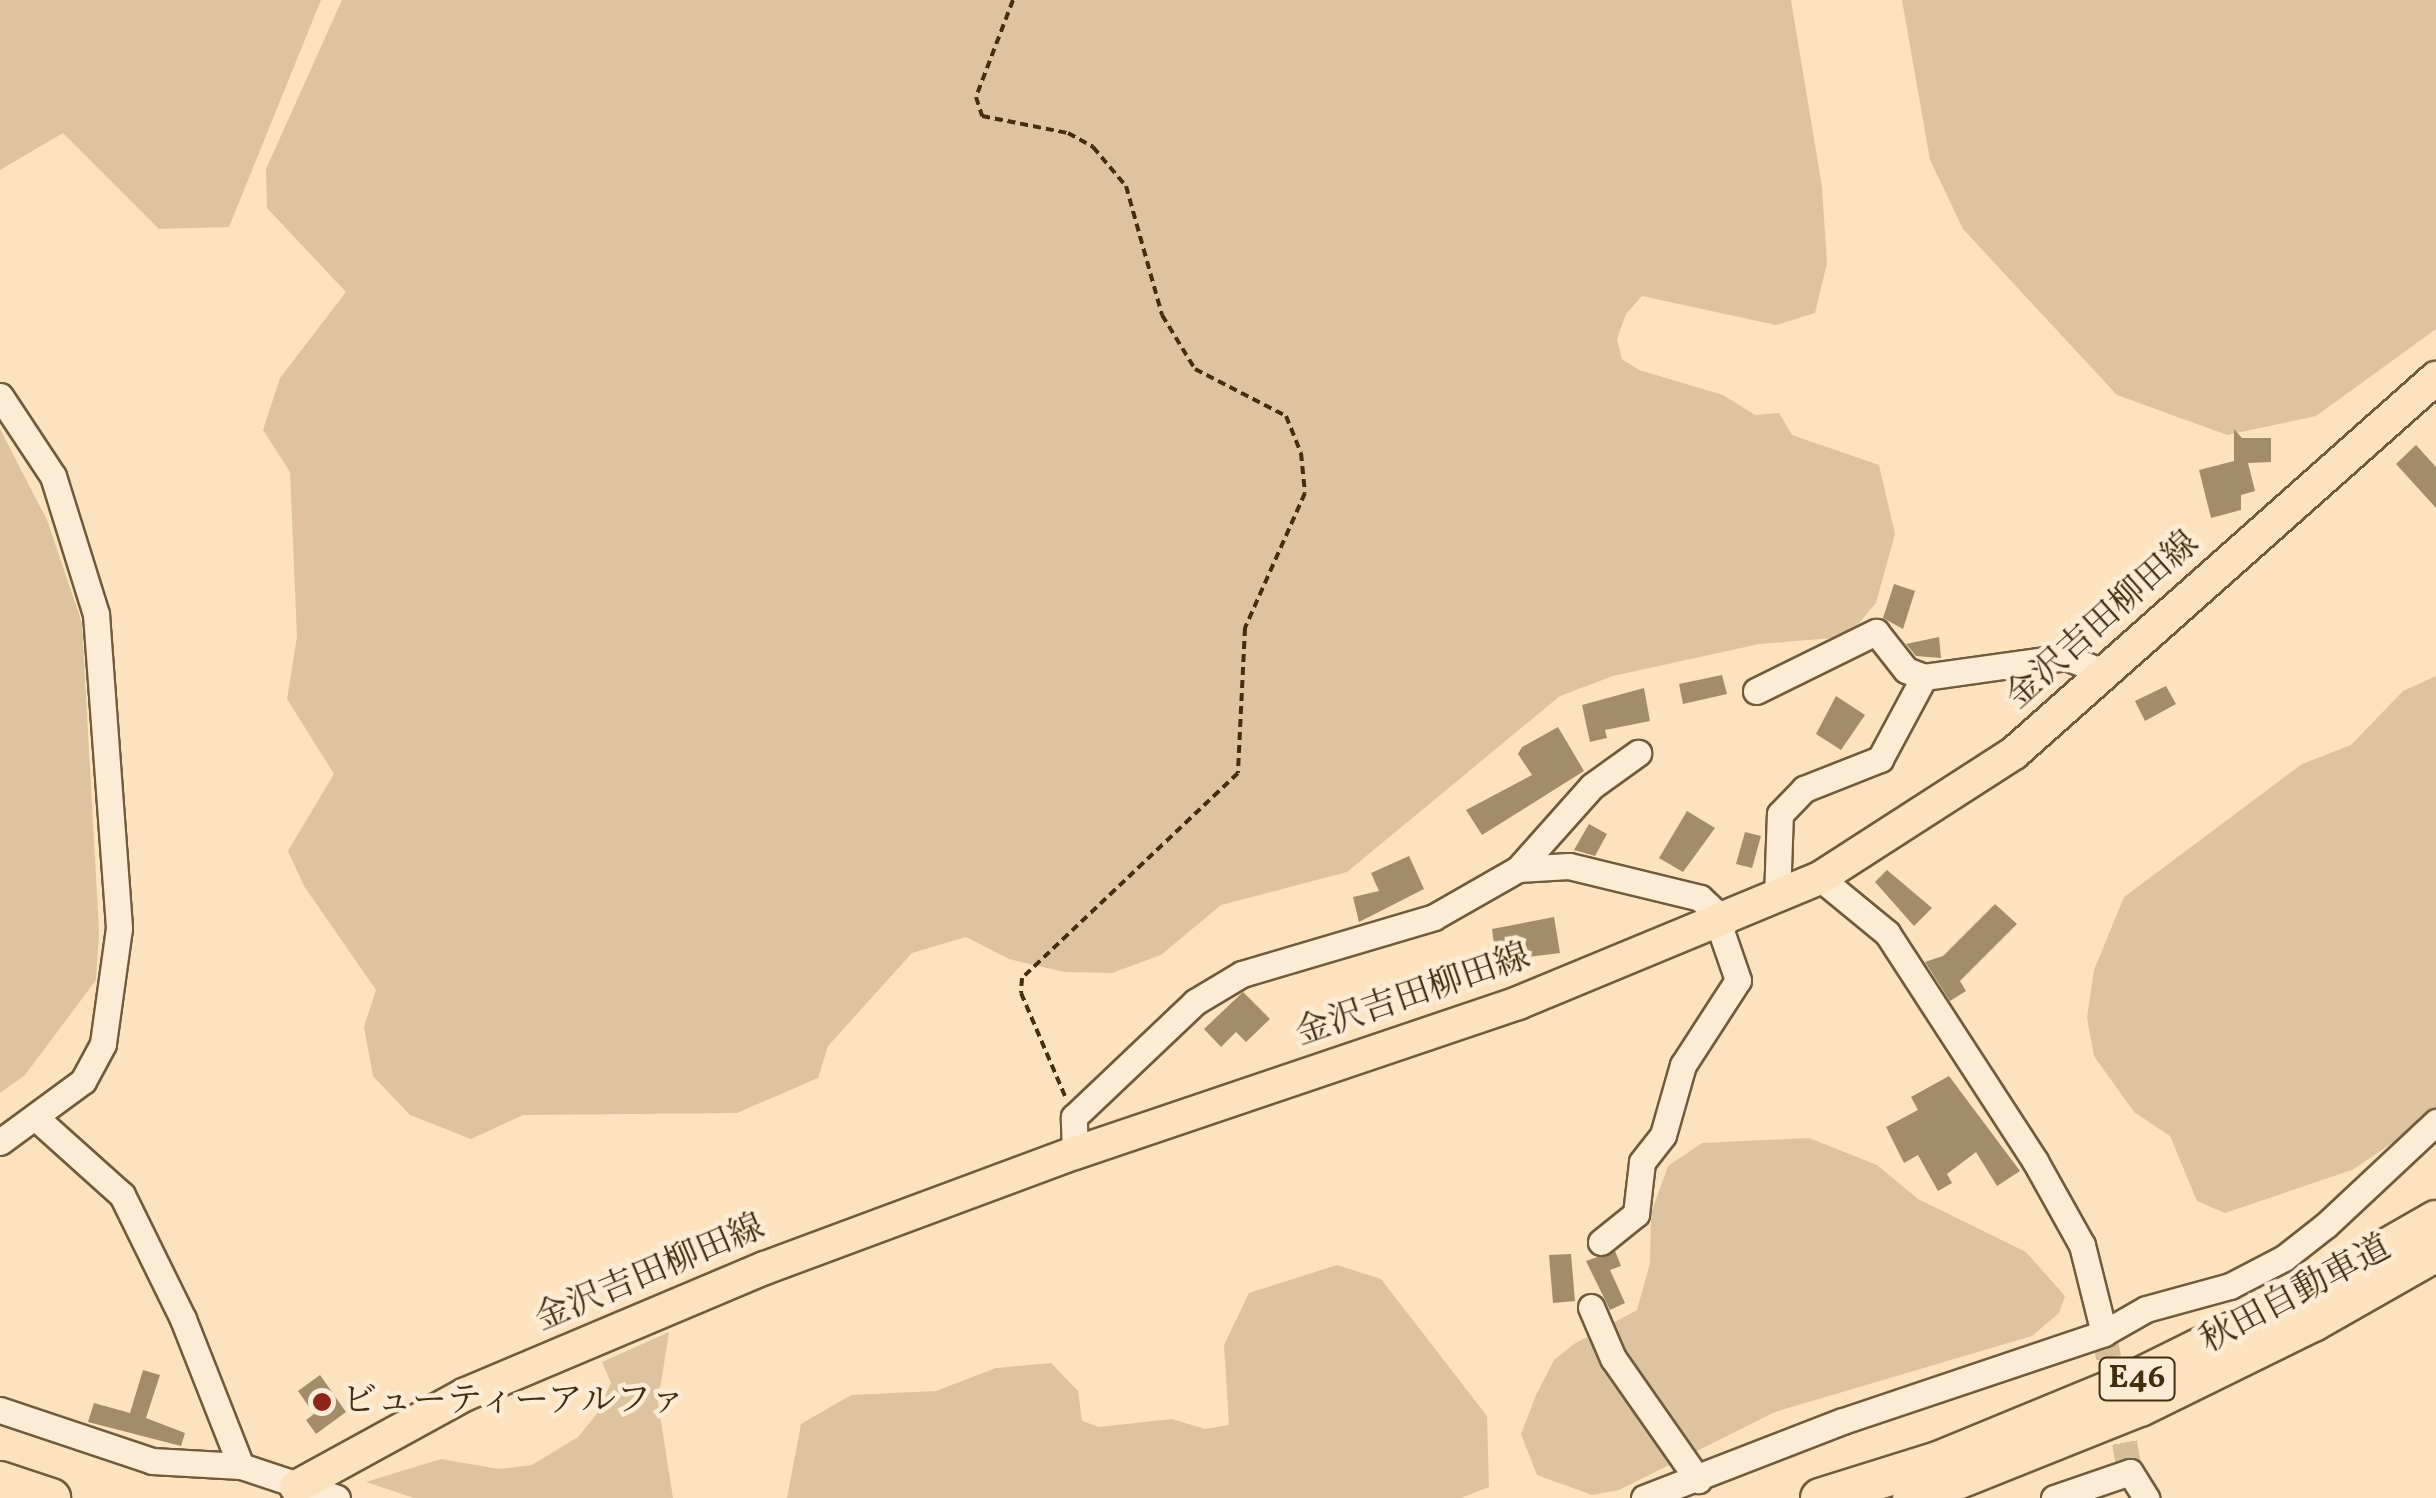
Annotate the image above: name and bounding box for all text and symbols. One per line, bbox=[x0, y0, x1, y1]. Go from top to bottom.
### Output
street label: 金沢吉田柳田線 bbox=[1998, 523, 2208, 719]
street label: 金沢吉田柳田線 bbox=[1290, 936, 1536, 1056]
street label: 金沢吉田柳田線 bbox=[529, 1207, 771, 1341]
street label: 秋田自動車道 bbox=[2193, 1227, 2399, 1363]
road number: E46 bbox=[2097, 1352, 2177, 1406]
place label: ビューティーアルファ bbox=[342, 1381, 692, 1423]
marker: ビューティーアルファ bbox=[311, 1391, 333, 1413]

